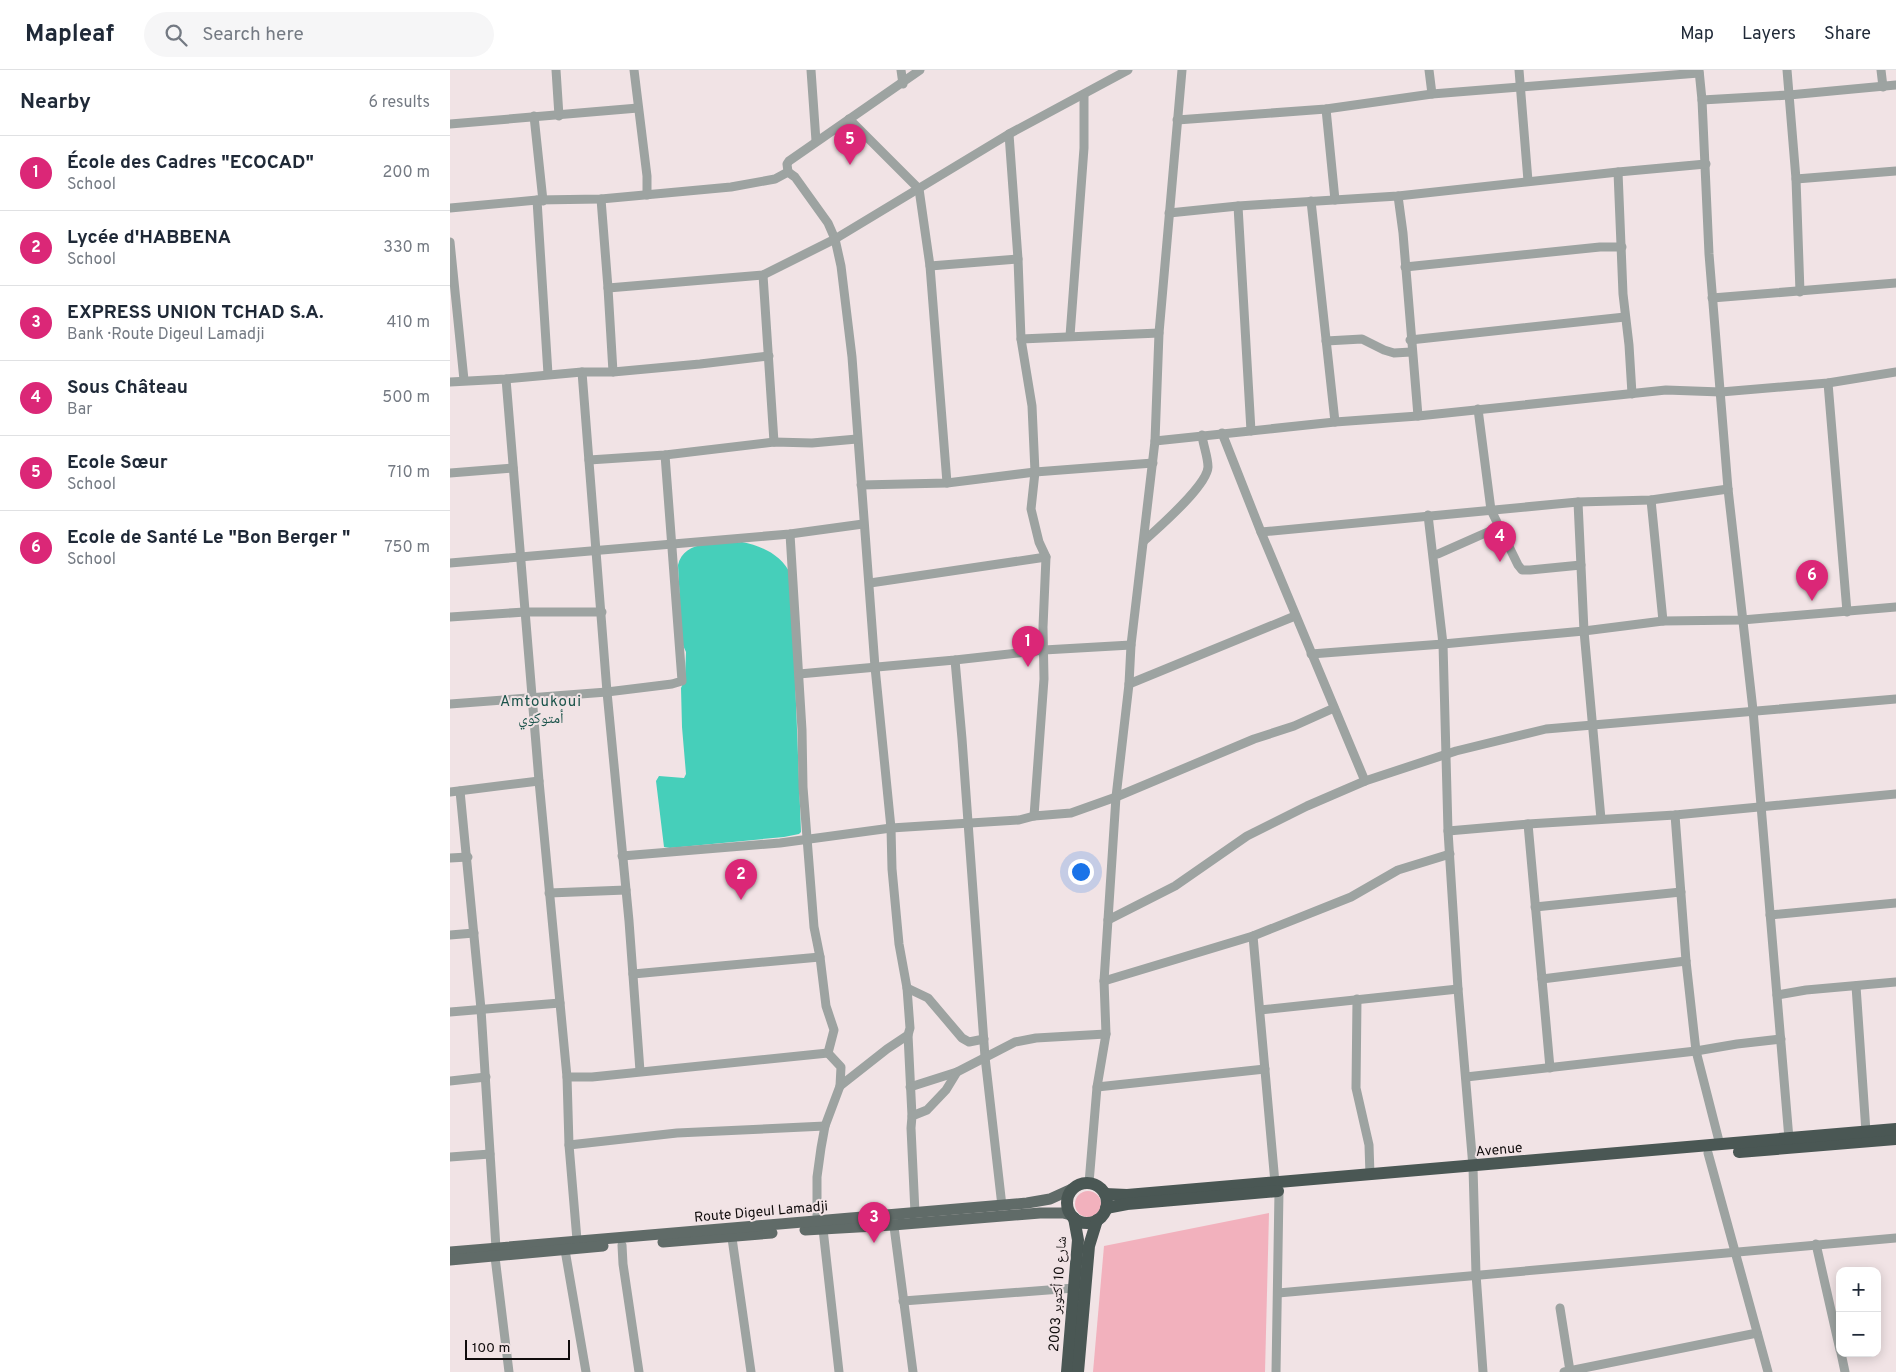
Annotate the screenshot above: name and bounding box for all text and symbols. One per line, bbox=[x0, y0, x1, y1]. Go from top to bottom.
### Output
search box bbox=[144, 12, 494, 57]
text: Mapleaf bbox=[25, 20, 114, 50]
icon: search bbox=[162, 21, 190, 49]
text: Search here bbox=[202, 23, 304, 47]
text: Map bbox=[1680, 23, 1714, 46]
text: Layers bbox=[1742, 23, 1796, 46]
text: Share bbox=[1824, 23, 1871, 46]
text: Nearby bbox=[20, 89, 91, 116]
text: 6 results bbox=[368, 93, 430, 113]
pin: 5 bbox=[834, 124, 866, 165]
text: École des Cadres "ECOCAD" bbox=[67, 151, 314, 175]
text: 1 bbox=[33, 163, 39, 183]
text: 200 m bbox=[382, 163, 430, 183]
text: School bbox=[67, 175, 116, 195]
text: Lycée d'HABBENA bbox=[67, 226, 231, 250]
text: 2 bbox=[31, 238, 41, 258]
text: 330 m bbox=[383, 238, 430, 258]
text: School bbox=[67, 250, 116, 270]
text: EXPRESS UNION TCHAD S.A. bbox=[67, 301, 324, 325]
text: 3 bbox=[31, 313, 41, 333]
text: 410 m bbox=[387, 313, 430, 333]
text: Bank · Route Digeul Lamadji bbox=[67, 325, 265, 345]
text: Sous Château bbox=[67, 376, 188, 400]
text: 4 bbox=[31, 388, 41, 408]
text: 500 m bbox=[382, 388, 430, 408]
text: Bar bbox=[67, 400, 93, 420]
text: Ecole Sœur bbox=[67, 451, 168, 475]
text: 5 bbox=[31, 463, 41, 483]
text: 710 m bbox=[388, 463, 430, 483]
text: School bbox=[67, 475, 116, 495]
pin: 4 bbox=[1484, 521, 1516, 562]
text: Ecole de Santé Le "Bon Berger " bbox=[67, 526, 351, 550]
text: 6 bbox=[31, 538, 41, 558]
text: 750 m bbox=[384, 538, 430, 558]
text: School bbox=[67, 550, 116, 570]
pin: 6 bbox=[1796, 560, 1828, 601]
pin: 1 bbox=[1012, 626, 1044, 667]
district label: Amtoukoui أمتوكوي bbox=[500, 693, 582, 730]
pin: 2 bbox=[725, 859, 757, 900]
your location bbox=[1068, 859, 1094, 885]
street label: Avenue bbox=[1475, 1140, 1523, 1161]
street label: Route Digeul Lamadji bbox=[694, 1198, 829, 1227]
pin: 3 bbox=[858, 1202, 890, 1243]
street label: شارع 10 أكتوبر 2003 bbox=[1045, 1236, 1071, 1352]
map controls bbox=[1836, 1267, 1881, 1357]
button: + bbox=[1836, 1267, 1881, 1312]
button: − bbox=[1836, 1312, 1881, 1357]
scale bar bbox=[465, 1337, 570, 1360]
text: 100 m bbox=[472, 1340, 510, 1357]

